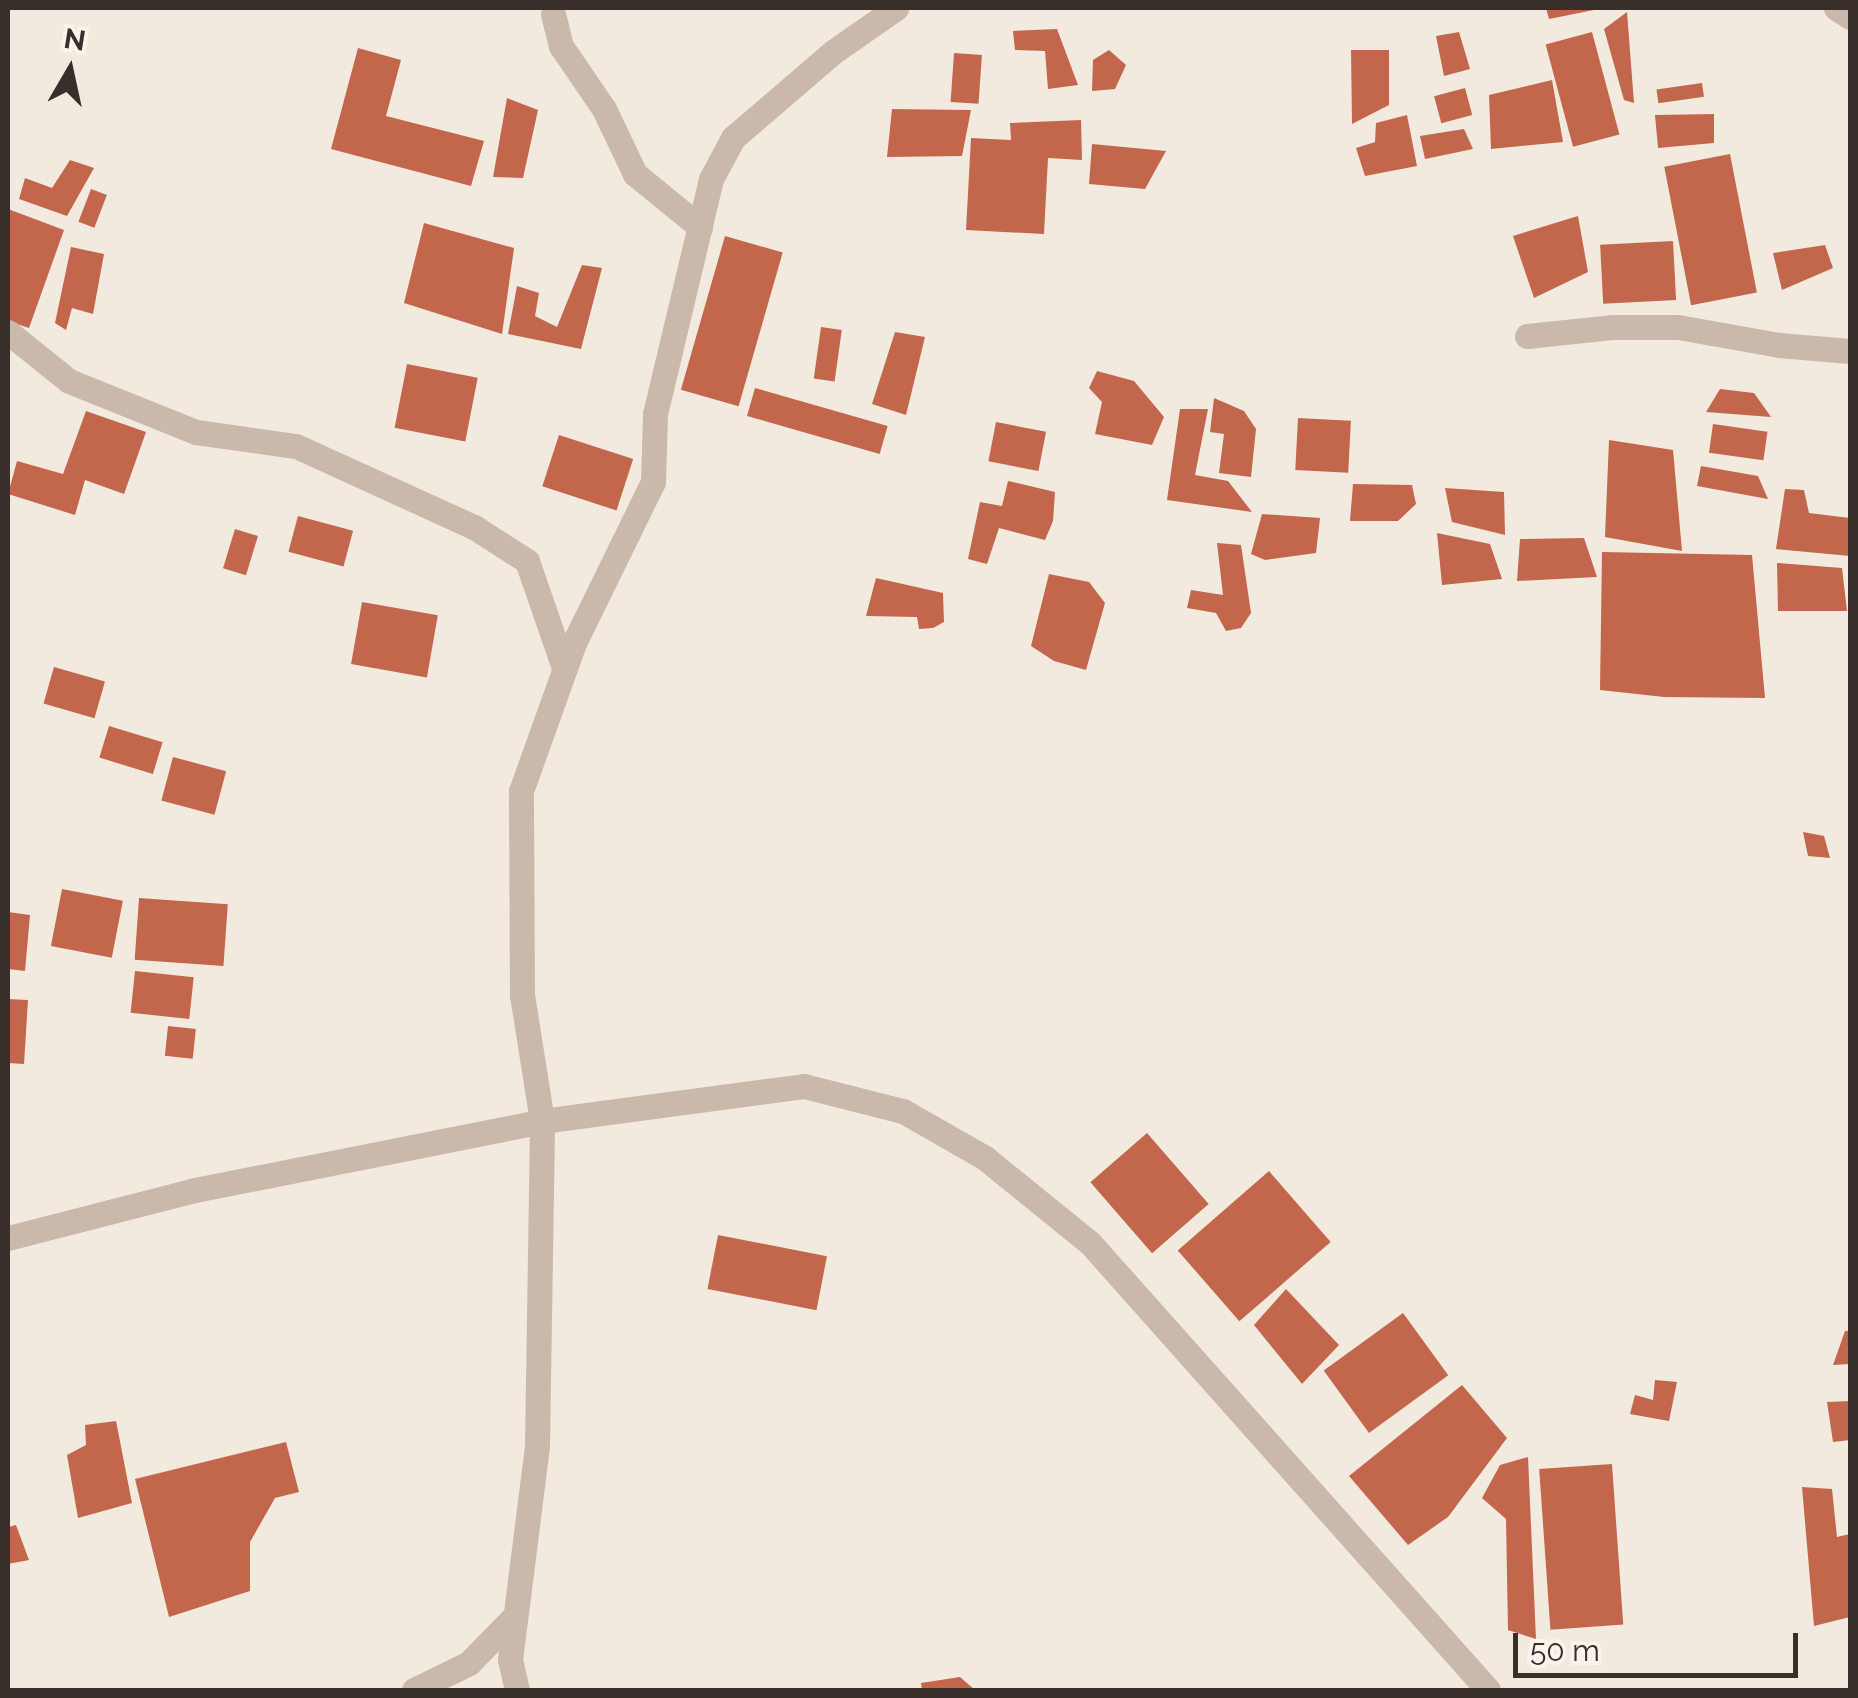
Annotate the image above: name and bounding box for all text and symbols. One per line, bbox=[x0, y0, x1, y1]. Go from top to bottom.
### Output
north arrow bbox=[20, 20, 120, 120]
text: N bbox=[62, 22, 88, 58]
scale bar bbox=[1518, 1613, 1803, 1675]
text: 50 m bbox=[1530, 1633, 1600, 1668]

